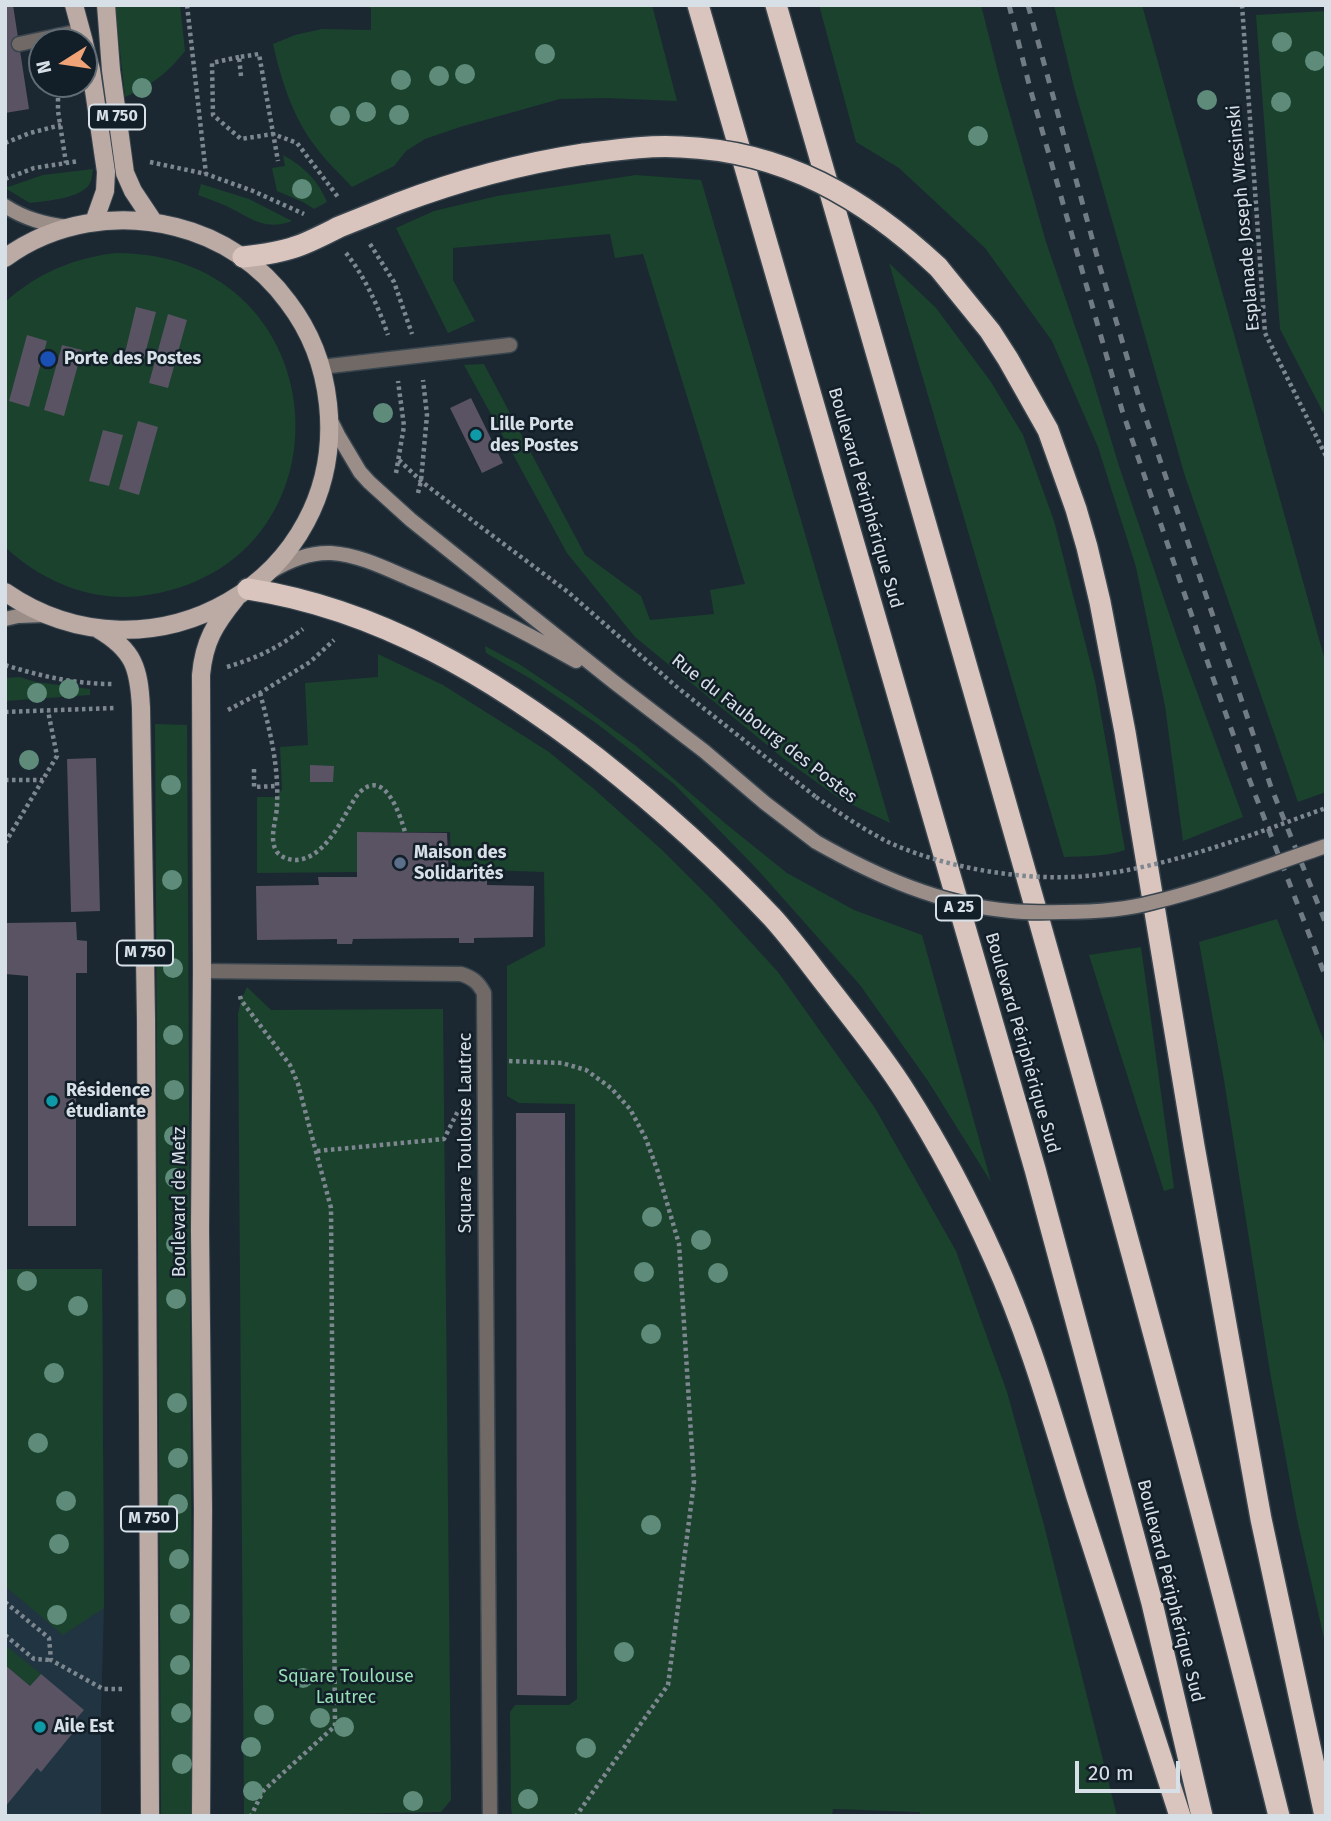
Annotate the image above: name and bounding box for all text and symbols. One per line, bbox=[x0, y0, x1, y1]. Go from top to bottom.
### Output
north arrow bbox=[28, 28, 98, 98]
text: N bbox=[31, 59, 56, 76]
street label: Esplanade Joseph Wresinski bbox=[1223, 104, 1265, 332]
road number: M 750 bbox=[89, 105, 145, 130]
place label: Porte des Postes bbox=[64, 348, 201, 370]
marker: Porte des Postes bbox=[38, 349, 58, 369]
street label: Boulevard Périphérique Sud bbox=[823, 385, 907, 611]
place label: Lille Porte des Postes bbox=[490, 414, 578, 457]
marker: Lille Porte des Postes bbox=[468, 427, 484, 443]
street label: Rue du Faubourg des Postes bbox=[667, 650, 861, 808]
place label: Maison des Solidarités bbox=[414, 842, 506, 884]
marker: Maison des Solidarités bbox=[392, 855, 408, 871]
road number: A 25 bbox=[936, 896, 982, 920]
street label: Boulevard Périphérique Sud bbox=[980, 930, 1064, 1156]
road number: M 750 bbox=[117, 940, 173, 965]
street label: Square Toulouse Lautrec bbox=[455, 1033, 477, 1233]
place label: Résidence étudiante bbox=[66, 1080, 150, 1122]
marker: Résidence étudiante bbox=[44, 1093, 60, 1109]
street label: Boulevard de Metz bbox=[169, 1127, 191, 1277]
street label: Boulevard Périphérique Sud bbox=[1132, 1477, 1208, 1705]
road number: M 750 bbox=[121, 1506, 177, 1532]
park label: Square Toulouse Lautrec bbox=[278, 1666, 414, 1708]
place label: Aile Est bbox=[54, 1716, 114, 1738]
marker: Aile Est bbox=[32, 1719, 48, 1735]
scale bar bbox=[1079, 1748, 1184, 1792]
text: 20 m bbox=[1088, 1760, 1134, 1786]

